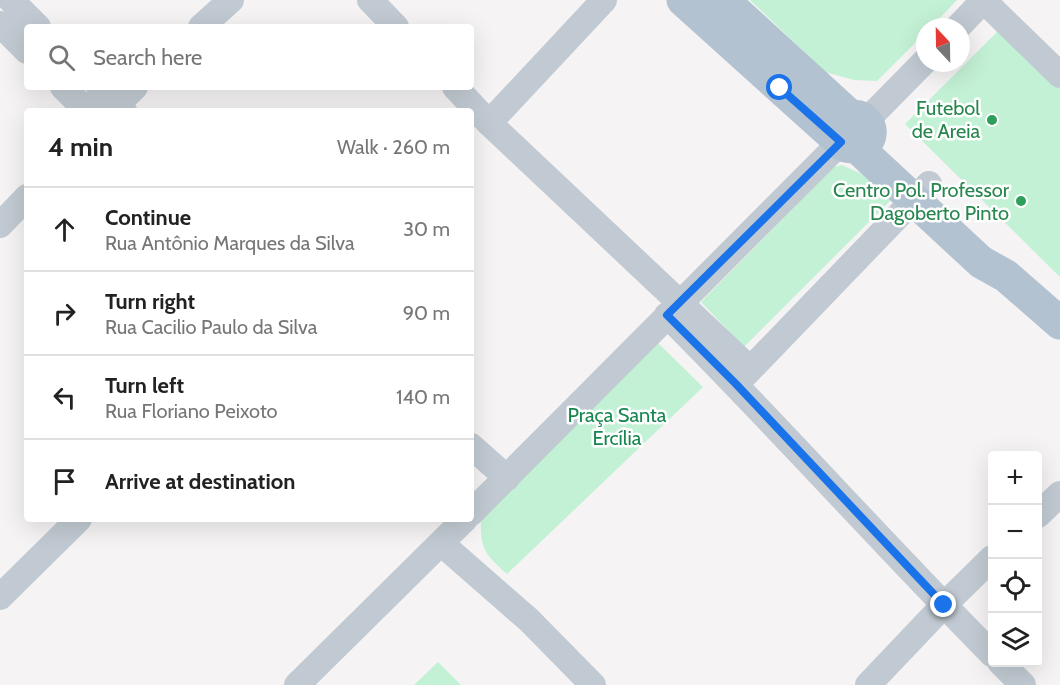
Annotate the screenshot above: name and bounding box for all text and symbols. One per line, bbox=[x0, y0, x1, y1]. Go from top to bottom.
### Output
north arrow bbox=[916, 18, 970, 72]
search box bbox=[24, 24, 474, 90]
icon: search bbox=[45, 41, 78, 74]
text: Search here bbox=[93, 44, 202, 71]
route start bbox=[766, 74, 792, 100]
place label: Futebol de Areia bbox=[912, 96, 980, 143]
marker: Futebol de Areia bbox=[985, 113, 999, 127]
text: 4 min bbox=[48, 131, 113, 163]
text: Walk · 260 m bbox=[337, 135, 450, 159]
place label: Centro Pol. Professor Dagoberto Pinto bbox=[833, 178, 1010, 225]
marker: Centro Pol. Professor Dagoberto Pinto bbox=[1014, 194, 1028, 208]
text: Continue bbox=[105, 204, 191, 231]
icon: ahead bbox=[48, 213, 81, 246]
text: 30 m bbox=[403, 217, 450, 241]
text: Rua Antônio Marques da Silva bbox=[105, 231, 355, 255]
text: Turn right bbox=[105, 288, 195, 315]
icon: right bbox=[48, 297, 81, 330]
text: 90 m bbox=[403, 301, 450, 325]
text: Rua Cacilio Paulo da Silva bbox=[105, 315, 317, 339]
text: Turn left bbox=[105, 372, 184, 399]
icon: left bbox=[48, 381, 81, 414]
text: 140 m bbox=[396, 385, 450, 409]
text: Rua Floriano Peixoto bbox=[105, 399, 278, 423]
park label: Praça Santa Ercília bbox=[568, 403, 667, 450]
map controls bbox=[988, 451, 1042, 667]
button: + bbox=[988, 451, 1042, 505]
icon: arrive bbox=[48, 465, 81, 498]
text: Arrive at destination bbox=[105, 468, 295, 495]
button: − bbox=[988, 505, 1042, 559]
button: locate bbox=[988, 559, 1042, 613]
route end bbox=[930, 591, 956, 617]
button: layers bbox=[988, 613, 1042, 667]

